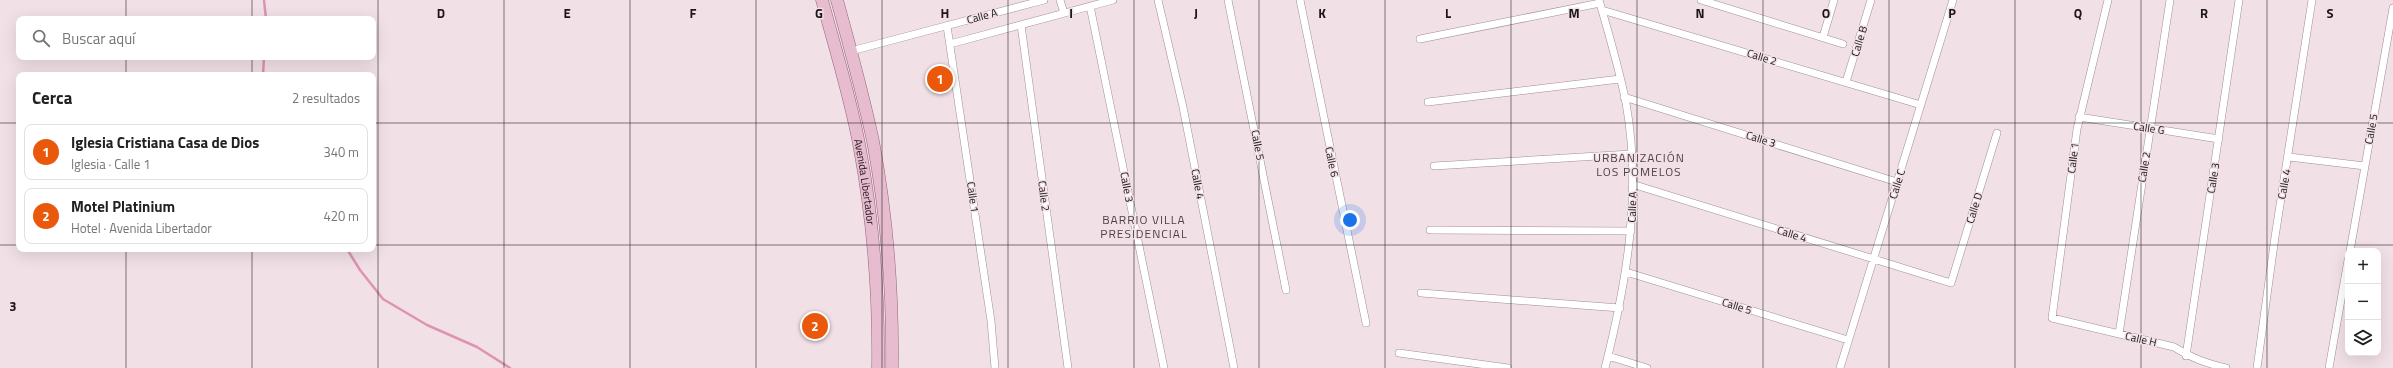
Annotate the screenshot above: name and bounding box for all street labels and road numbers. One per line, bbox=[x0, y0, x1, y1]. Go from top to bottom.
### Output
street label: Calle A bbox=[965, 4, 1000, 28]
street label: Calle B bbox=[1847, 23, 1871, 58]
street label: Calle 2 bbox=[1745, 45, 1779, 69]
street label: Calle 5 bbox=[2360, 112, 2382, 146]
street label: Calle G bbox=[2132, 118, 2166, 138]
street label: Calle 3 bbox=[1744, 127, 1778, 151]
street label: Calle 5 bbox=[1247, 128, 1269, 162]
street label: Avenida Libertador bbox=[850, 137, 879, 226]
street label: Calle 1 bbox=[2063, 142, 2083, 174]
street label: Calle 6 bbox=[1321, 145, 1343, 179]
street label: Calle 2 bbox=[2134, 151, 2154, 183]
street label: Calle 3 bbox=[2203, 162, 2223, 194]
street label: Calle 4 bbox=[1187, 167, 1209, 201]
street label: Calle C bbox=[1885, 167, 1909, 201]
street label: Calle 4 bbox=[2273, 167, 2295, 201]
street label: Calle 3 bbox=[1116, 170, 1138, 204]
street label: Calle 2 bbox=[1034, 180, 1054, 212]
street label: Calle 1 bbox=[963, 181, 983, 213]
street label: Calle A bbox=[1623, 191, 1641, 223]
street label: Calle D bbox=[1962, 191, 1986, 225]
street label: Calle 4 bbox=[1775, 222, 1809, 246]
street label: Calle 5 bbox=[1720, 294, 1754, 318]
street label: Calle H bbox=[2124, 328, 2158, 350]

